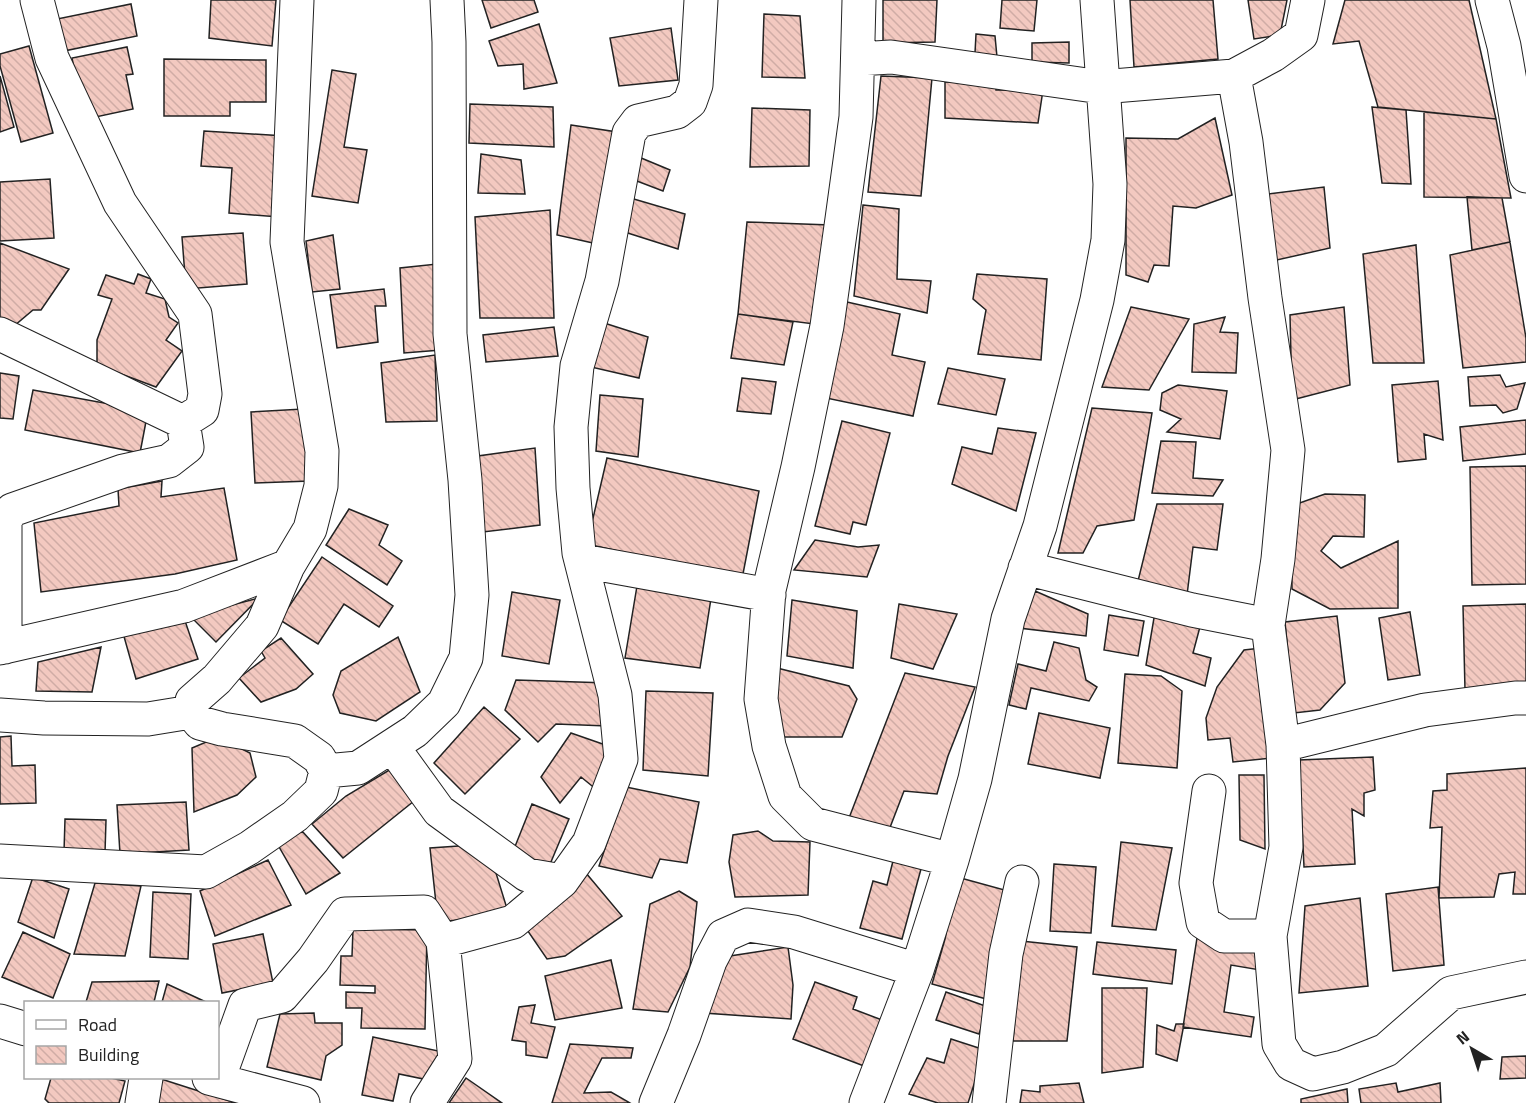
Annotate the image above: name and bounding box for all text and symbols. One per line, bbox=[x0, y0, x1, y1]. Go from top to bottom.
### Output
legend bbox=[24, 1001, 219, 1079]
text: Road bbox=[78, 1011, 117, 1038]
north arrow bbox=[1442, 1019, 1502, 1079]
text: N bbox=[1451, 1025, 1474, 1050]
text: Building bbox=[78, 1041, 139, 1068]

